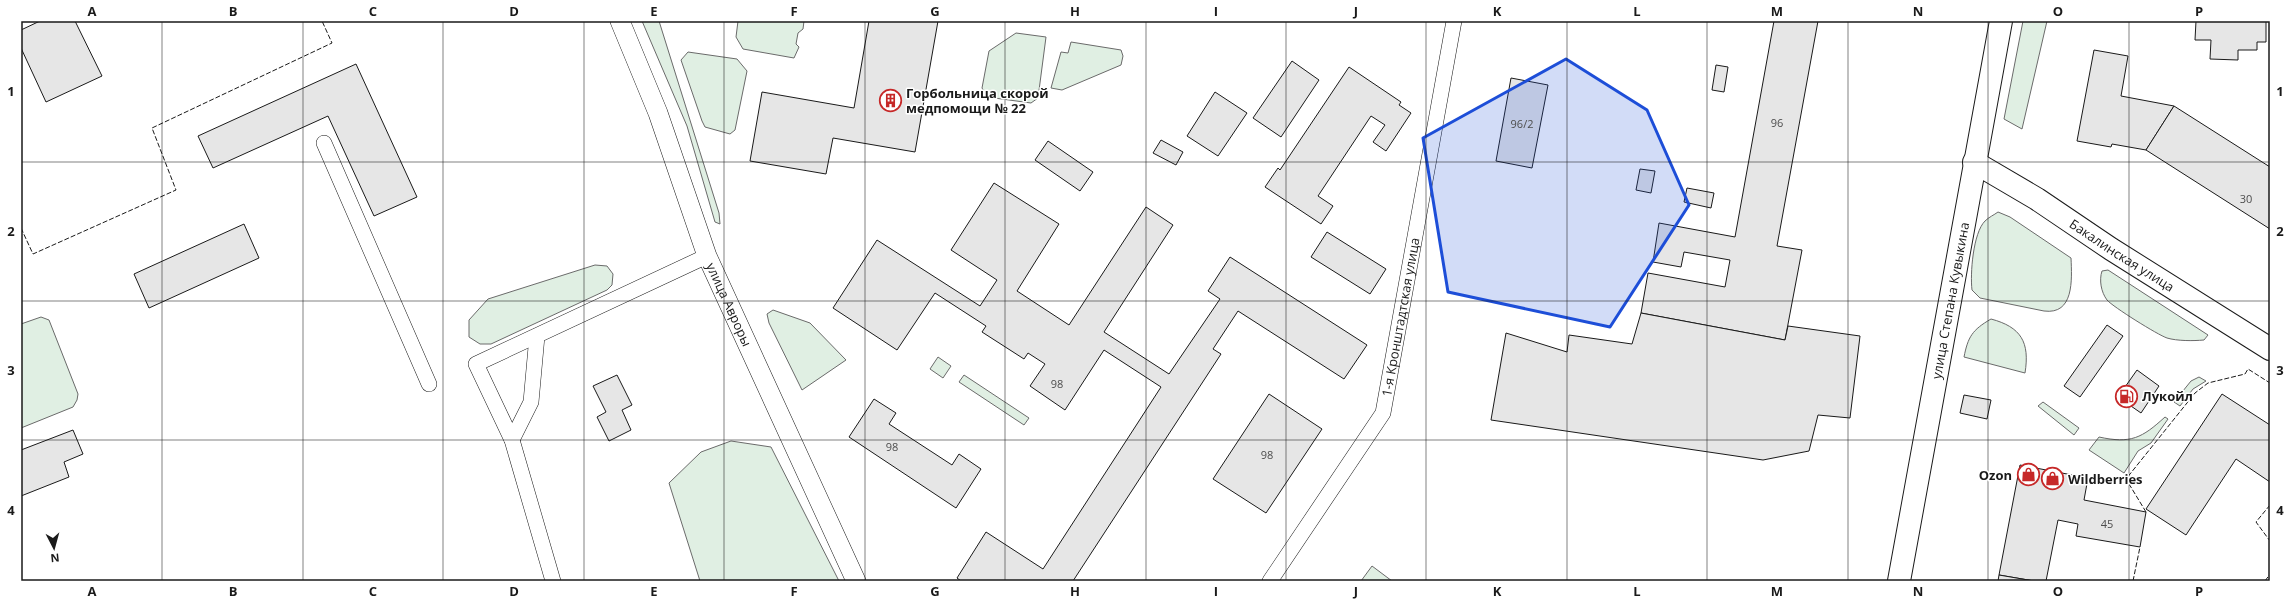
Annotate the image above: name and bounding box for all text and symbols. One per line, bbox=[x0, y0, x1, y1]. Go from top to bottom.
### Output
text: A bbox=[88, 2, 97, 20]
text: B bbox=[229, 2, 238, 20]
text: C bbox=[369, 2, 377, 20]
text: D bbox=[509, 2, 519, 20]
text: E bbox=[650, 2, 658, 20]
text: F bbox=[790, 2, 798, 20]
text: G bbox=[930, 2, 940, 20]
text: H bbox=[1070, 2, 1080, 20]
text: I bbox=[1214, 2, 1218, 20]
text: J bbox=[1353, 2, 1358, 20]
text: K bbox=[1493, 2, 1502, 20]
text: L bbox=[1633, 2, 1641, 20]
text: M bbox=[1771, 2, 1783, 20]
text: N bbox=[1913, 2, 1923, 20]
text: O bbox=[2053, 2, 2063, 20]
text: P bbox=[2195, 2, 2203, 20]
text: 1 bbox=[7, 82, 15, 100]
text: 1 bbox=[2276, 82, 2284, 100]
place label: Горбольница скорой медпомощи № 22 bbox=[906, 84, 1049, 117]
building icon: Горбольница скорой медпомощи № 22 bbox=[877, 87, 903, 113]
house number: 96 bbox=[1771, 115, 1783, 130]
house number: 96/2 bbox=[1511, 116, 1533, 131]
house number: 30 bbox=[2240, 191, 2252, 206]
street label: Бакалинская улица bbox=[2066, 215, 2178, 296]
street label: улица Степана Кувыкина bbox=[1927, 221, 1973, 381]
text: 2 bbox=[7, 222, 15, 240]
text: 2 bbox=[2276, 222, 2284, 240]
street label: 1-я Кронштадтская улица bbox=[1377, 236, 1424, 398]
street label: улица Авроры bbox=[702, 260, 756, 349]
text: 3 bbox=[7, 361, 15, 379]
text: 3 bbox=[2276, 361, 2284, 379]
house number: 98 bbox=[1051, 376, 1063, 391]
fuel station icon: Лукойл bbox=[2113, 383, 2139, 409]
place label: Лукойл bbox=[2142, 387, 2193, 405]
house number: 98 bbox=[886, 439, 898, 454]
house number: 98 bbox=[1261, 447, 1273, 462]
shop icon: Ozon bbox=[2015, 462, 2041, 488]
place label: Ozon bbox=[1979, 466, 2012, 484]
shop icon: Wildberries bbox=[2039, 466, 2065, 492]
place label: Wildberries bbox=[2068, 470, 2143, 488]
text: 4 bbox=[7, 501, 15, 519]
text: 4 bbox=[2276, 501, 2284, 519]
house number: 45 bbox=[2101, 516, 2113, 531]
north arrow bbox=[34, 528, 74, 568]
text: N bbox=[50, 551, 60, 566]
text: A bbox=[88, 582, 97, 600]
text: B bbox=[229, 582, 238, 600]
text: C bbox=[369, 582, 377, 600]
text: D bbox=[509, 582, 519, 600]
text: E bbox=[650, 582, 658, 600]
text: F bbox=[790, 582, 798, 600]
text: G bbox=[930, 582, 940, 600]
text: H bbox=[1070, 582, 1080, 600]
text: I bbox=[1214, 582, 1218, 600]
text: J bbox=[1353, 582, 1358, 600]
text: K bbox=[1493, 582, 1502, 600]
text: L bbox=[1633, 582, 1641, 600]
text: M bbox=[1771, 582, 1783, 600]
text: N bbox=[1913, 582, 1923, 600]
text: O bbox=[2053, 582, 2063, 600]
text: P bbox=[2195, 582, 2203, 600]

